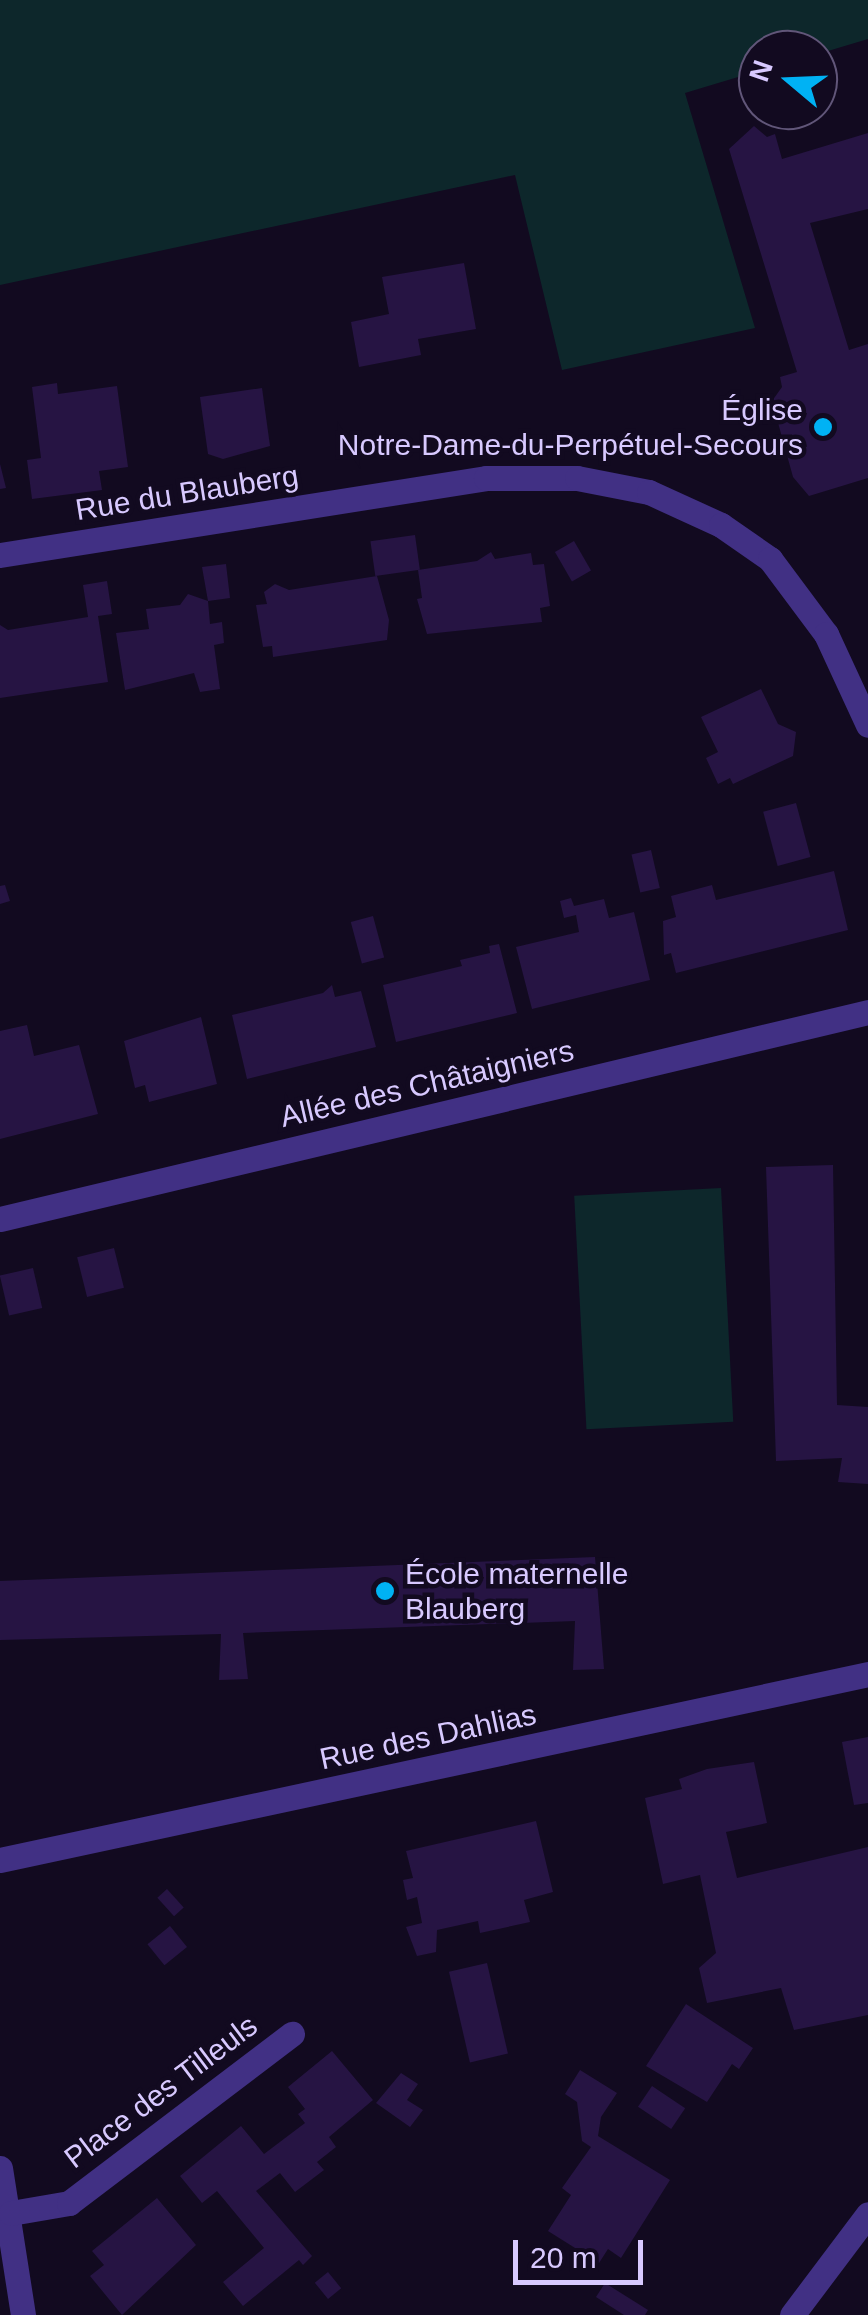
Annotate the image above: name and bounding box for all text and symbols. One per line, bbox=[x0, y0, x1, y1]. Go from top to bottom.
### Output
north arrow bbox=[738, 30, 838, 130]
text: N bbox=[743, 56, 779, 85]
place label: Église Notre-Dame-du-Perpétuel-Secours bbox=[338, 392, 803, 462]
marker: Église Notre-Dame-du-Perpétuel-Secours bbox=[812, 416, 834, 438]
street label: Rue du Blauberg bbox=[73, 458, 301, 528]
street label: Allée des Châtaigniers bbox=[277, 1033, 577, 1135]
place label: École maternelle Blauberg bbox=[405, 1556, 628, 1626]
marker: École maternelle Blauberg bbox=[374, 1580, 396, 1602]
street label: Rue des Dahlias bbox=[317, 1697, 539, 1777]
street label: Place des Tilleuls bbox=[57, 2008, 265, 2176]
scale bar bbox=[518, 2220, 648, 2282]
text: 20 m bbox=[530, 2241, 597, 2274]

